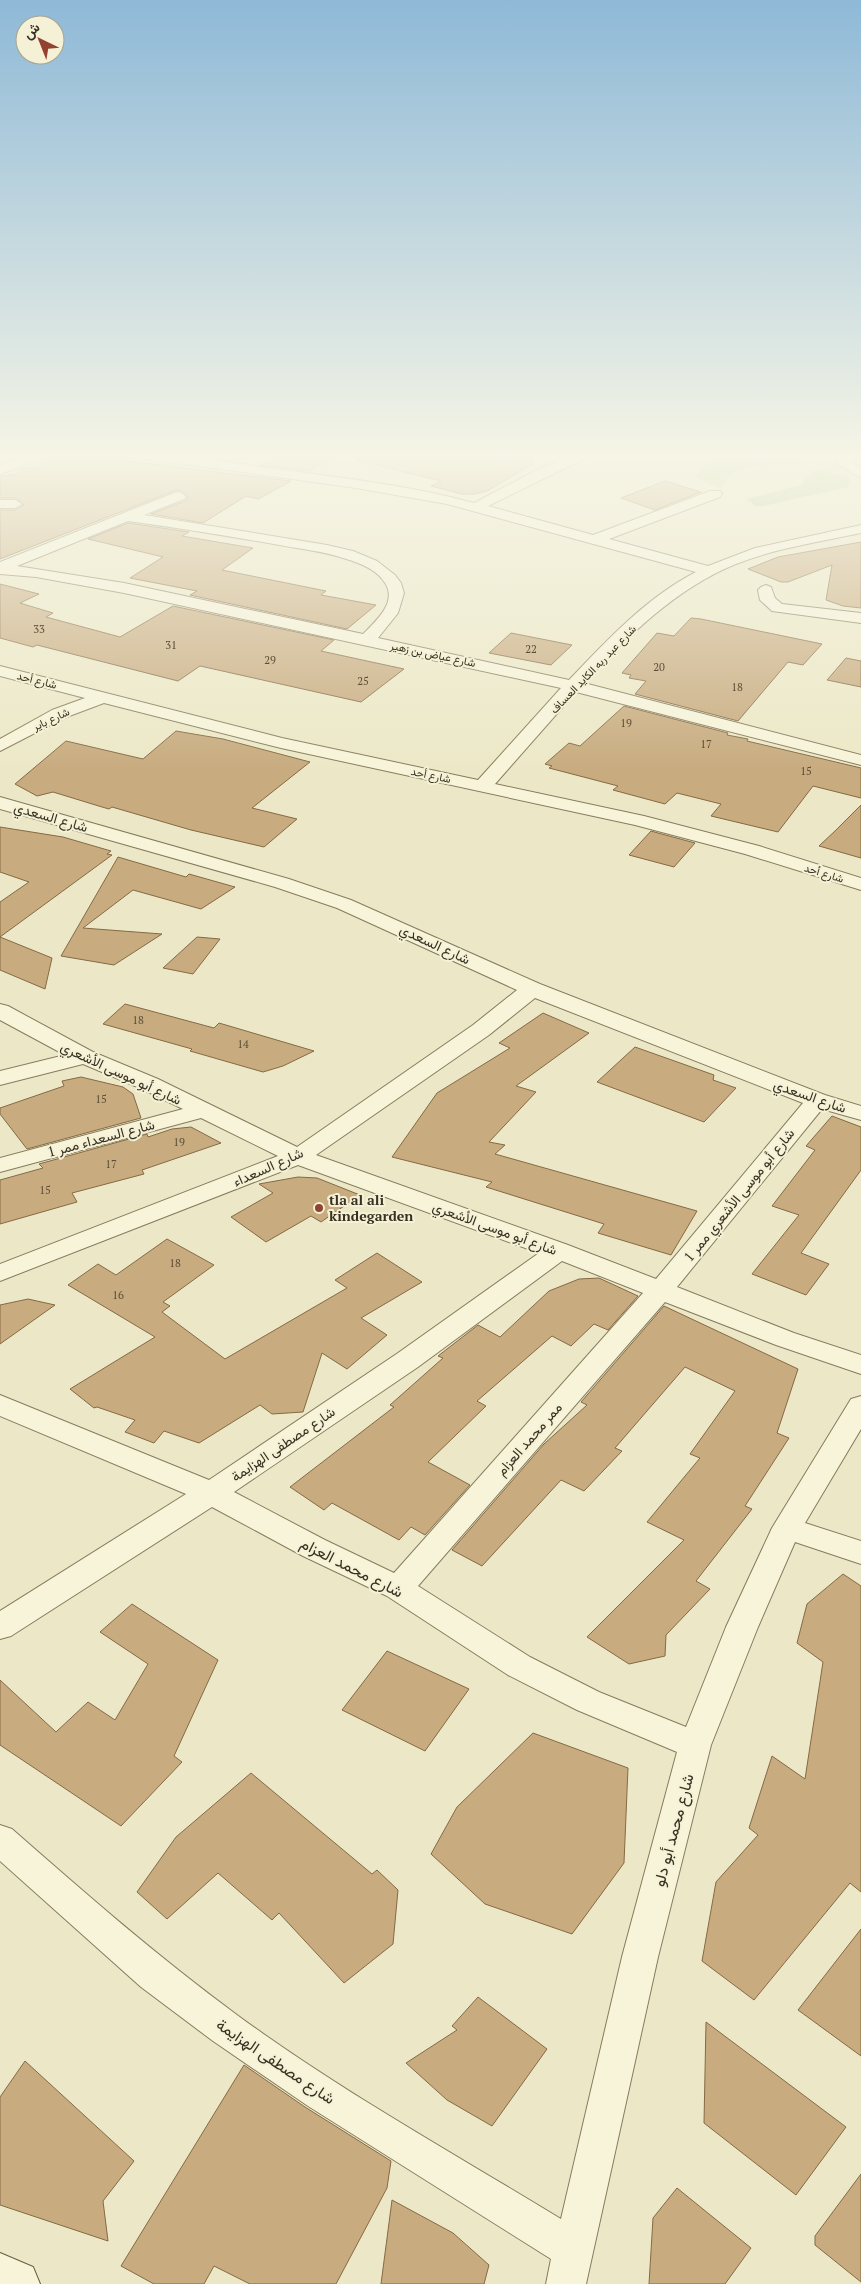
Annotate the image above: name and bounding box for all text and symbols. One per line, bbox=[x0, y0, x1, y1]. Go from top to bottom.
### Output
north arrow bbox=[15, 15, 65, 65]
text: ش bbox=[18, 17, 44, 43]
house number: 33 bbox=[33, 622, 45, 636]
street label: شارع عبد ربه الكايد العساف bbox=[547, 622, 640, 717]
house number: 31 bbox=[165, 638, 177, 652]
street label: شارع عياض بن زهير bbox=[388, 638, 477, 671]
house number: 22 bbox=[525, 642, 537, 656]
house number: 29 bbox=[264, 653, 276, 667]
house number: 20 bbox=[653, 660, 665, 674]
street label: شارع أحد bbox=[15, 668, 59, 693]
house number: 25 bbox=[357, 674, 369, 688]
house number: 18 bbox=[731, 680, 743, 694]
street label: شارع باير bbox=[29, 704, 72, 735]
house number: 19 bbox=[620, 716, 632, 730]
house number: 17 bbox=[700, 737, 712, 751]
street label: شارع أحد bbox=[409, 764, 453, 787]
house number: 15 bbox=[800, 764, 812, 778]
street label: شارع السعدي bbox=[11, 797, 90, 839]
street label: شارع أحد bbox=[802, 860, 846, 887]
street label: شارع السعدي bbox=[395, 919, 474, 971]
house number: 18 bbox=[132, 1013, 144, 1027]
street label: شارع أبو موسى الأشعري bbox=[56, 1036, 185, 1112]
house number: 14 bbox=[237, 1037, 249, 1051]
street label: شارع السعدي bbox=[770, 1074, 849, 1120]
house number: 15 bbox=[95, 1092, 107, 1106]
street label: شارع السعداء ممر 1 bbox=[45, 1114, 157, 1163]
street label: شارع أبو موسى الأشعري ممر 1 bbox=[679, 1124, 801, 1267]
house number: 19 bbox=[173, 1135, 185, 1149]
street label: شارع السعداء bbox=[230, 1143, 307, 1192]
house number: 17 bbox=[105, 1157, 117, 1171]
house number: 15 bbox=[39, 1183, 51, 1197]
place label: tla al ali kindegarden bbox=[329, 1190, 413, 1225]
street label: شارع أبو موسى الأشعري bbox=[429, 1196, 560, 1262]
marker: tla al ali kindegarden bbox=[313, 1202, 325, 1214]
house number: 18 bbox=[169, 1256, 181, 1270]
house number: 16 bbox=[112, 1288, 124, 1302]
street label: ممر محمد العزام bbox=[491, 1398, 566, 1479]
street label: شارع مصطفى الهزايمة bbox=[227, 1402, 340, 1487]
street label: شارع محمد العزام bbox=[296, 1532, 407, 1603]
street label: شارع محمد أبو دلو bbox=[647, 1771, 700, 1889]
street label: شارع مصطفى الهزايمة bbox=[212, 2013, 340, 2110]

